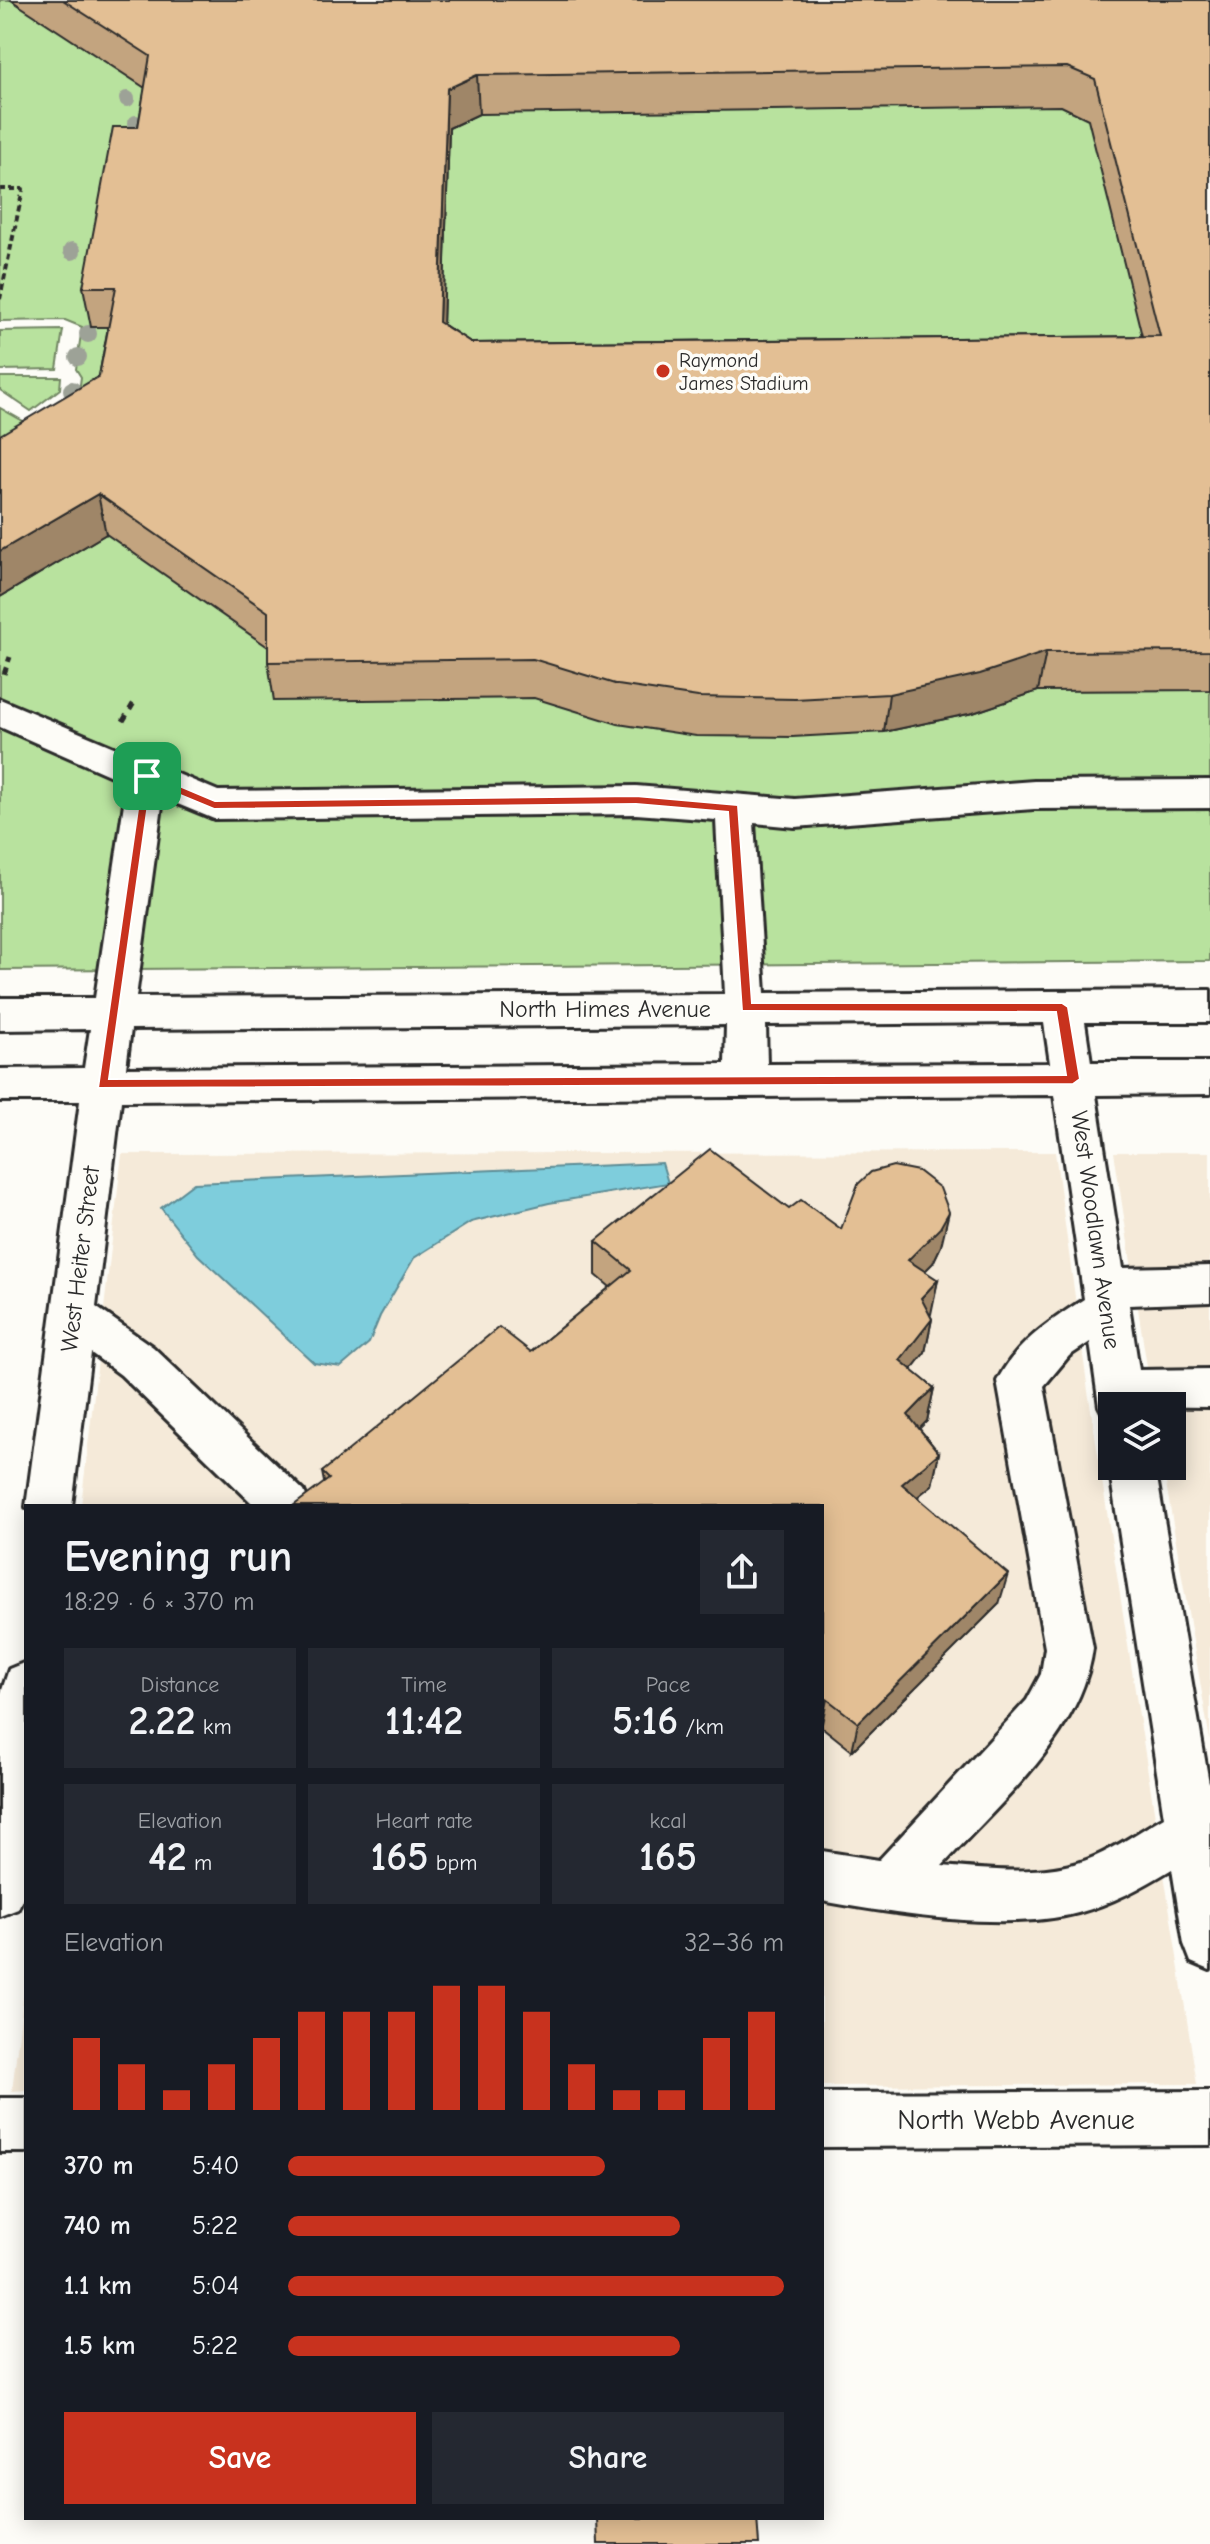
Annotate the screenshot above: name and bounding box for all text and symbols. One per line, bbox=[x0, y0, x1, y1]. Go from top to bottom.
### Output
place label: Raymond James Stadium bbox=[679, 349, 808, 395]
marker: Raymond James Stadium bbox=[654, 362, 672, 380]
pin bbox=[113, 742, 181, 810]
icon: arrive bbox=[125, 754, 169, 798]
street label: North Himes Avenue bbox=[499, 995, 711, 1023]
street label: West Woodlawn Avenue bbox=[1065, 1109, 1127, 1351]
street label: West Heiter Street bbox=[55, 1164, 105, 1353]
map controls bbox=[1098, 1392, 1186, 1480]
button: layers bbox=[1098, 1392, 1186, 1480]
button: share bbox=[700, 1530, 784, 1614]
text: Evening run bbox=[64, 1531, 292, 1582]
text: 18:29 · 6 × 370 m bbox=[64, 1587, 254, 1617]
text: Distance bbox=[141, 1672, 219, 1698]
text: Time bbox=[401, 1672, 447, 1698]
text: Pace bbox=[646, 1672, 690, 1698]
text: 2.22 bbox=[128, 1698, 195, 1744]
text: 11:42 bbox=[385, 1698, 463, 1744]
text: 5:16 bbox=[612, 1698, 678, 1744]
text: km bbox=[195, 1714, 232, 1740]
text: /km bbox=[678, 1714, 724, 1740]
text: Elevation bbox=[138, 1808, 222, 1834]
text: Heart rate bbox=[376, 1808, 473, 1834]
text: kcal bbox=[650, 1808, 686, 1834]
text: 42 bbox=[148, 1834, 187, 1880]
text: 165 bbox=[371, 1834, 428, 1880]
text: 165 bbox=[639, 1834, 697, 1880]
text: m bbox=[187, 1850, 212, 1876]
text: bpm bbox=[428, 1850, 477, 1876]
text: Elevation bbox=[64, 1928, 164, 1958]
text: 32–36 m bbox=[684, 1928, 784, 1958]
street label: North Webb Avenue bbox=[897, 2104, 1135, 2136]
text: 370 m bbox=[64, 2151, 133, 2181]
text: 5:40 bbox=[192, 2151, 239, 2181]
text: 740 m bbox=[64, 2211, 131, 2241]
text: 5:22 bbox=[192, 2211, 238, 2241]
text: 1.1 km bbox=[64, 2271, 132, 2301]
text: 5:04 bbox=[192, 2271, 239, 2301]
text: 1.5 km bbox=[64, 2331, 135, 2361]
text: 5:22 bbox=[192, 2331, 238, 2361]
button: Save bbox=[64, 2412, 416, 2504]
button: Share bbox=[432, 2412, 784, 2504]

